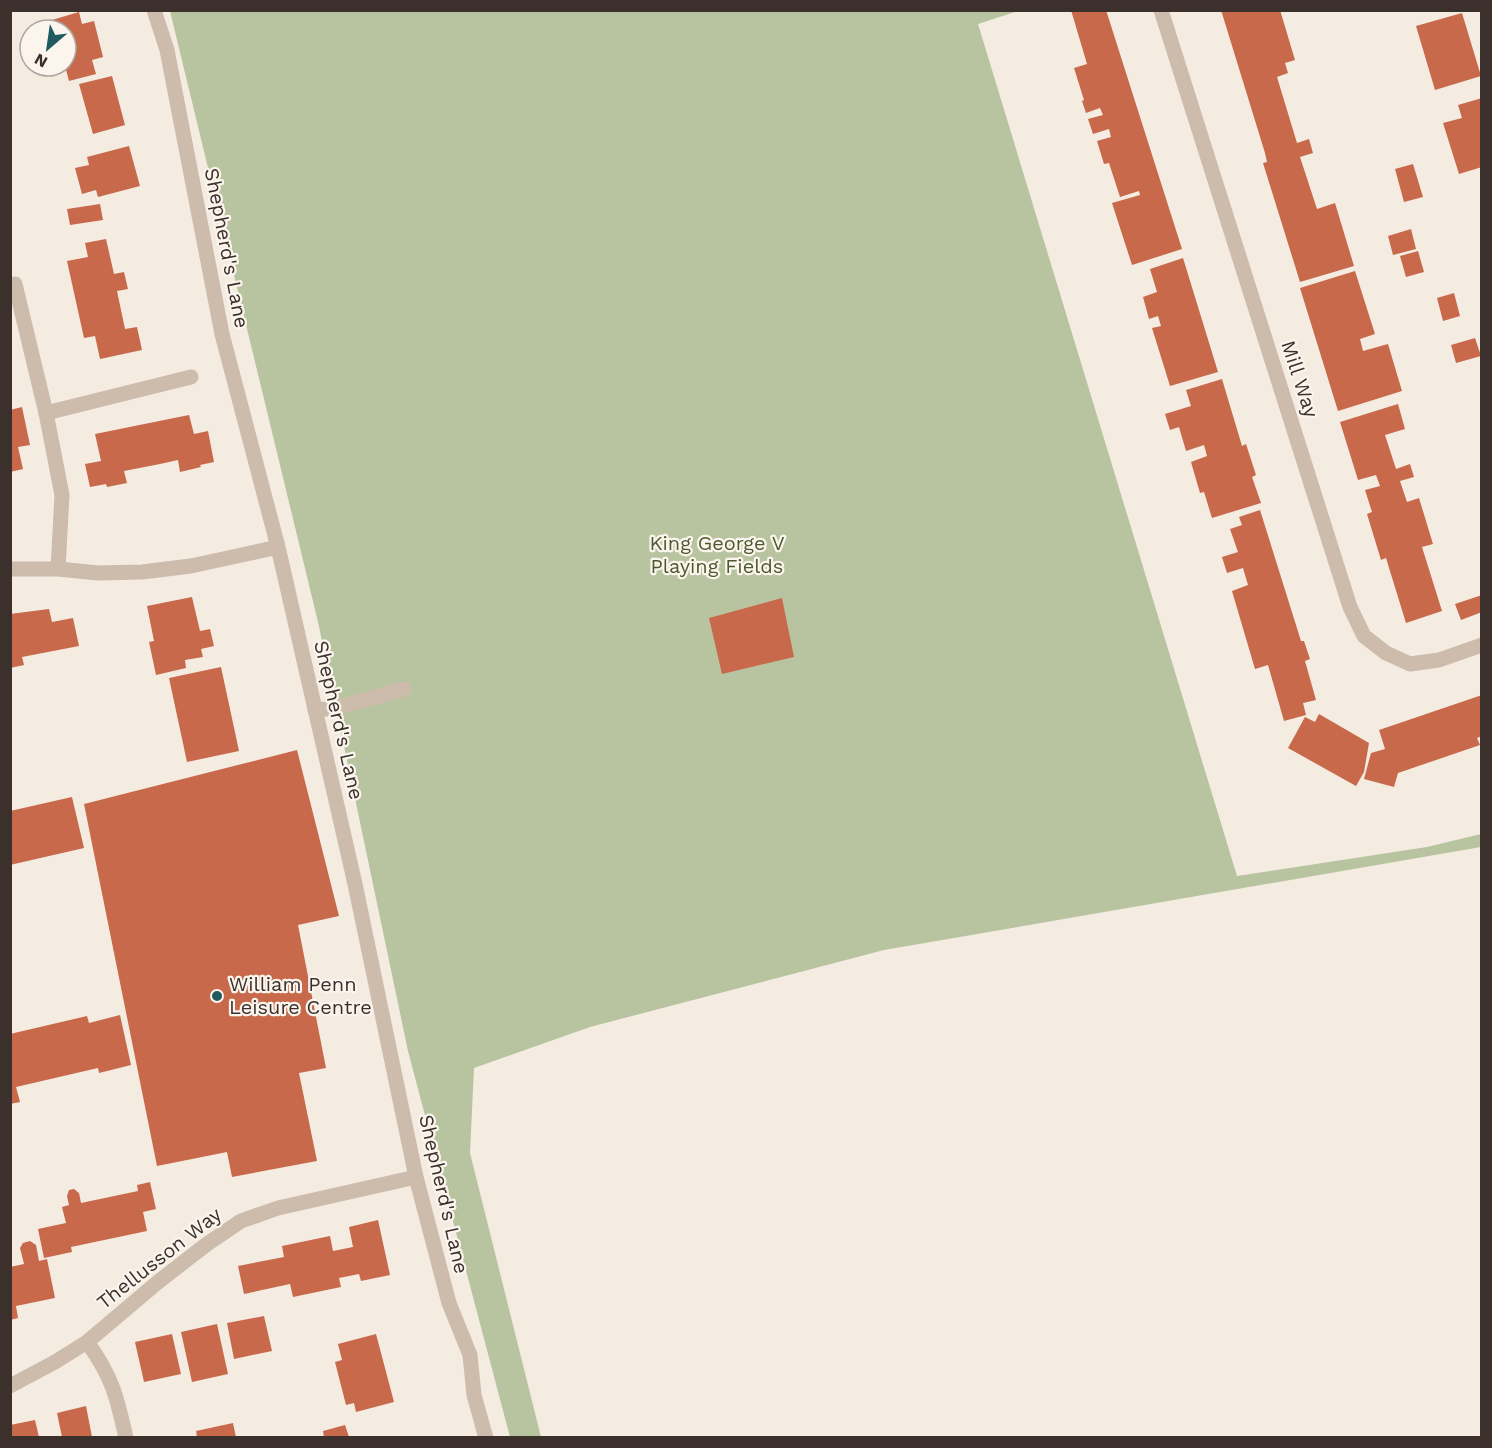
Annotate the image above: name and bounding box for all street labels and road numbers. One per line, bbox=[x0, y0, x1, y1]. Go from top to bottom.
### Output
street label: Shepherd's Lane bbox=[200, 166, 254, 330]
street label: Mill Way bbox=[1276, 337, 1324, 421]
street label: Shepherd's Lane bbox=[309, 638, 369, 802]
street label: Shepherd's Lane bbox=[414, 1112, 474, 1276]
street label: Thellusson Way bbox=[92, 1202, 227, 1314]

